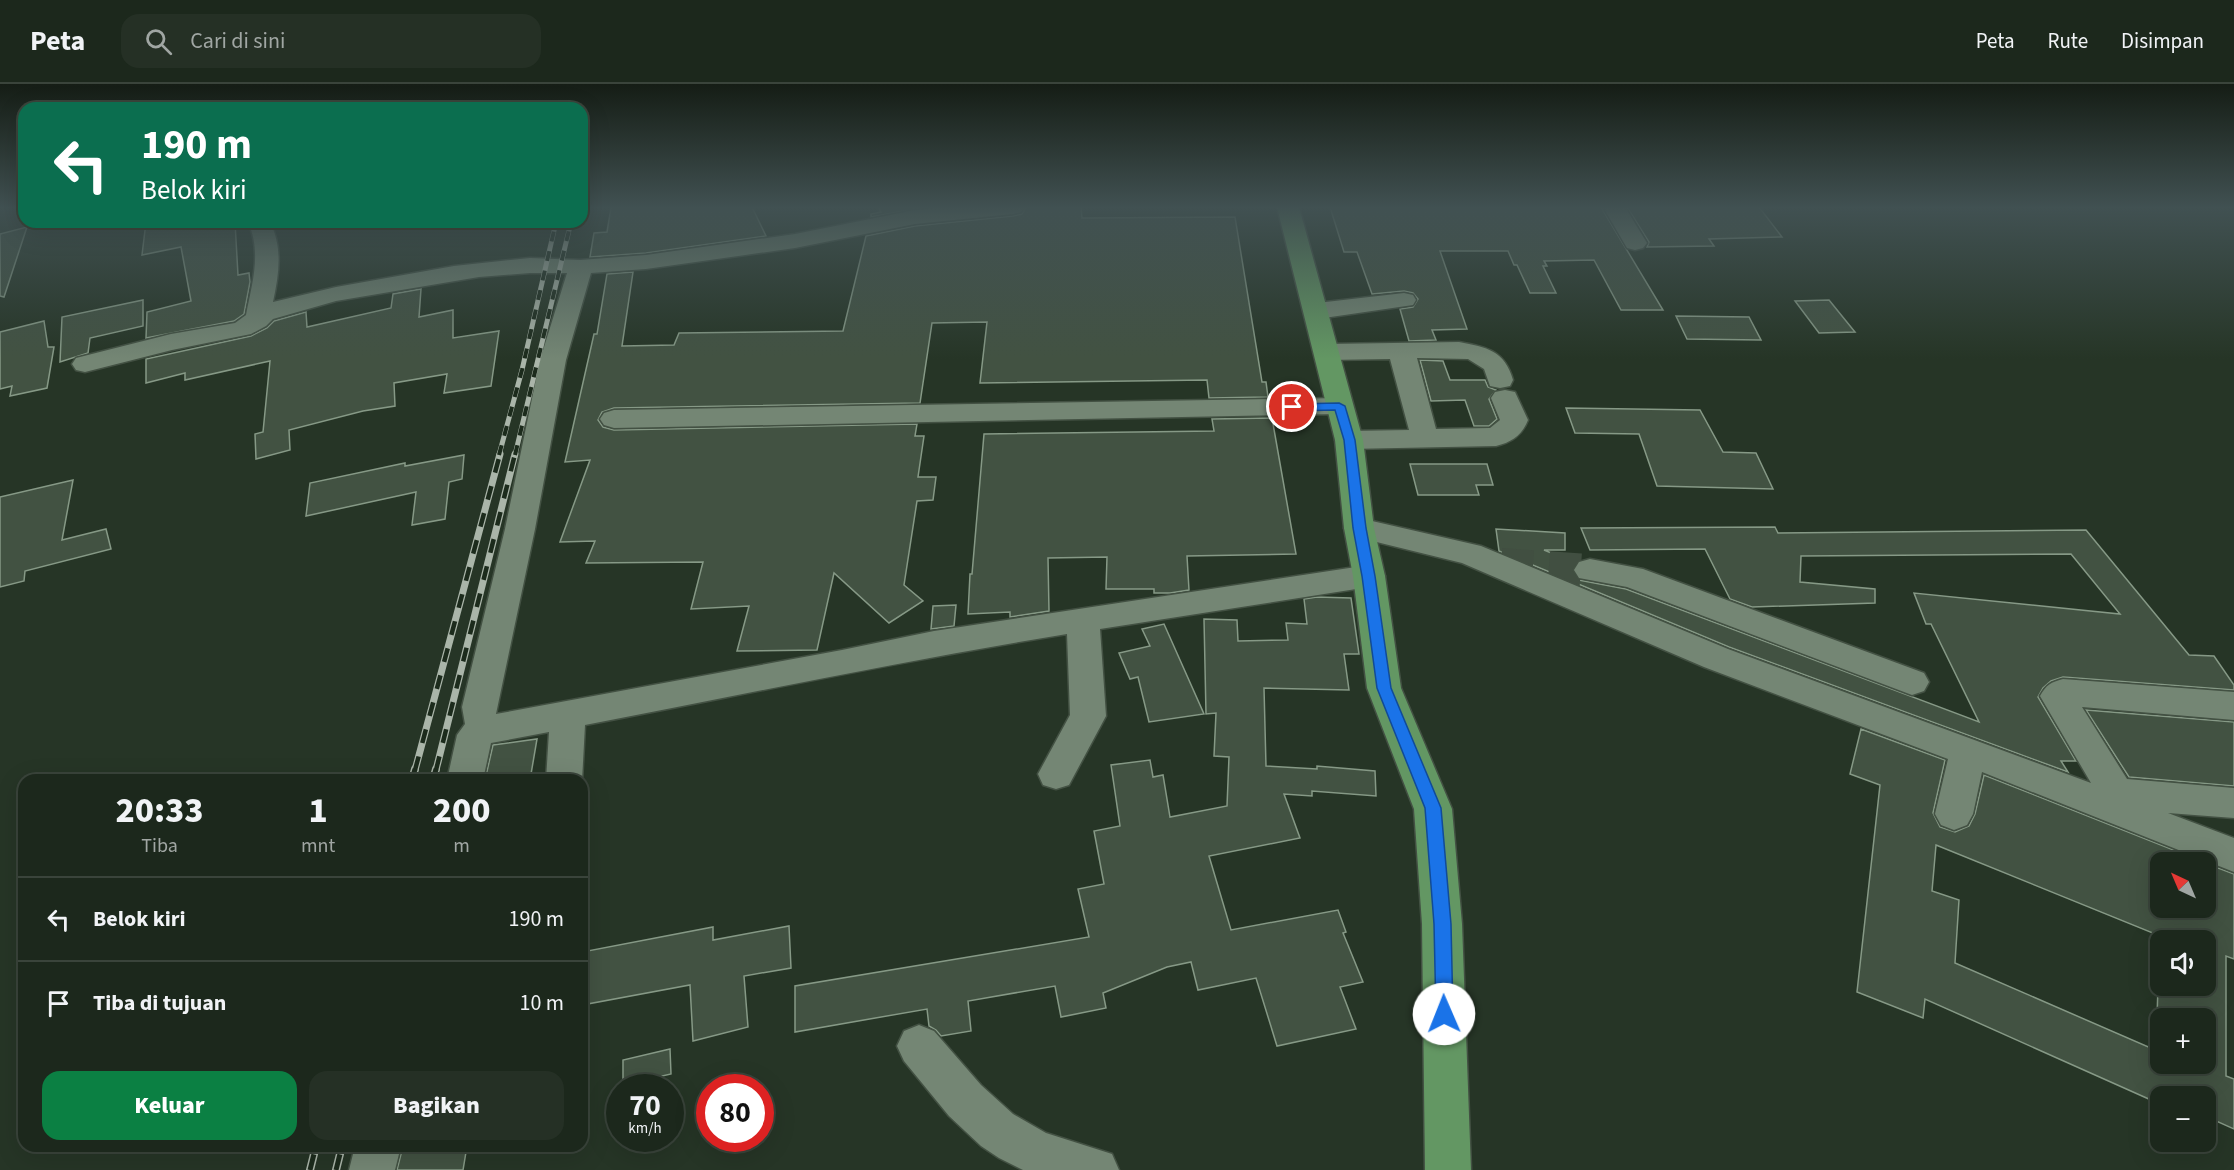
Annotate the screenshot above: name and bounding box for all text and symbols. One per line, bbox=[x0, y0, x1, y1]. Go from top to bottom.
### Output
search box bbox=[121, 14, 541, 68]
text: Peta bbox=[30, 21, 85, 61]
icon: search bbox=[142, 25, 175, 58]
text: Cari di sini bbox=[190, 25, 285, 57]
text: Peta bbox=[1976, 26, 2014, 56]
text: Rute bbox=[2047, 26, 2088, 56]
text: Disimpan bbox=[2121, 26, 2204, 56]
text: 190 m bbox=[141, 115, 252, 175]
icon: left bbox=[42, 126, 120, 204]
text: Belok kiri bbox=[141, 171, 247, 210]
pin bbox=[1266, 381, 1317, 432]
icon: arrive bbox=[1275, 390, 1308, 423]
text: 20:33 bbox=[115, 785, 204, 836]
text: 1 bbox=[309, 785, 328, 836]
text: 200 bbox=[433, 785, 490, 836]
text: Tiba bbox=[141, 832, 178, 860]
text: mnt bbox=[301, 832, 335, 860]
text: m bbox=[453, 832, 470, 860]
north arrow bbox=[2150, 852, 2216, 918]
map controls bbox=[2150, 852, 2216, 1152]
icon: left bbox=[42, 903, 75, 936]
text: Belok kiri bbox=[93, 903, 186, 935]
text: 190 m bbox=[509, 903, 564, 935]
button: sound bbox=[2150, 930, 2216, 996]
position arrow bbox=[1412, 982, 1476, 1046]
icon: arrive bbox=[42, 987, 75, 1020]
text: Tiba di tujuan bbox=[93, 987, 226, 1019]
text: 10 m bbox=[519, 987, 564, 1019]
button: + bbox=[2150, 1008, 2216, 1074]
button: Keluar bbox=[42, 1071, 297, 1140]
button: Bagikan bbox=[309, 1071, 564, 1140]
speed limit sign: 80 bbox=[696, 1074, 774, 1152]
text: 70 bbox=[629, 1084, 661, 1127]
button: − bbox=[2150, 1086, 2216, 1152]
text: km/h bbox=[628, 1118, 662, 1139]

